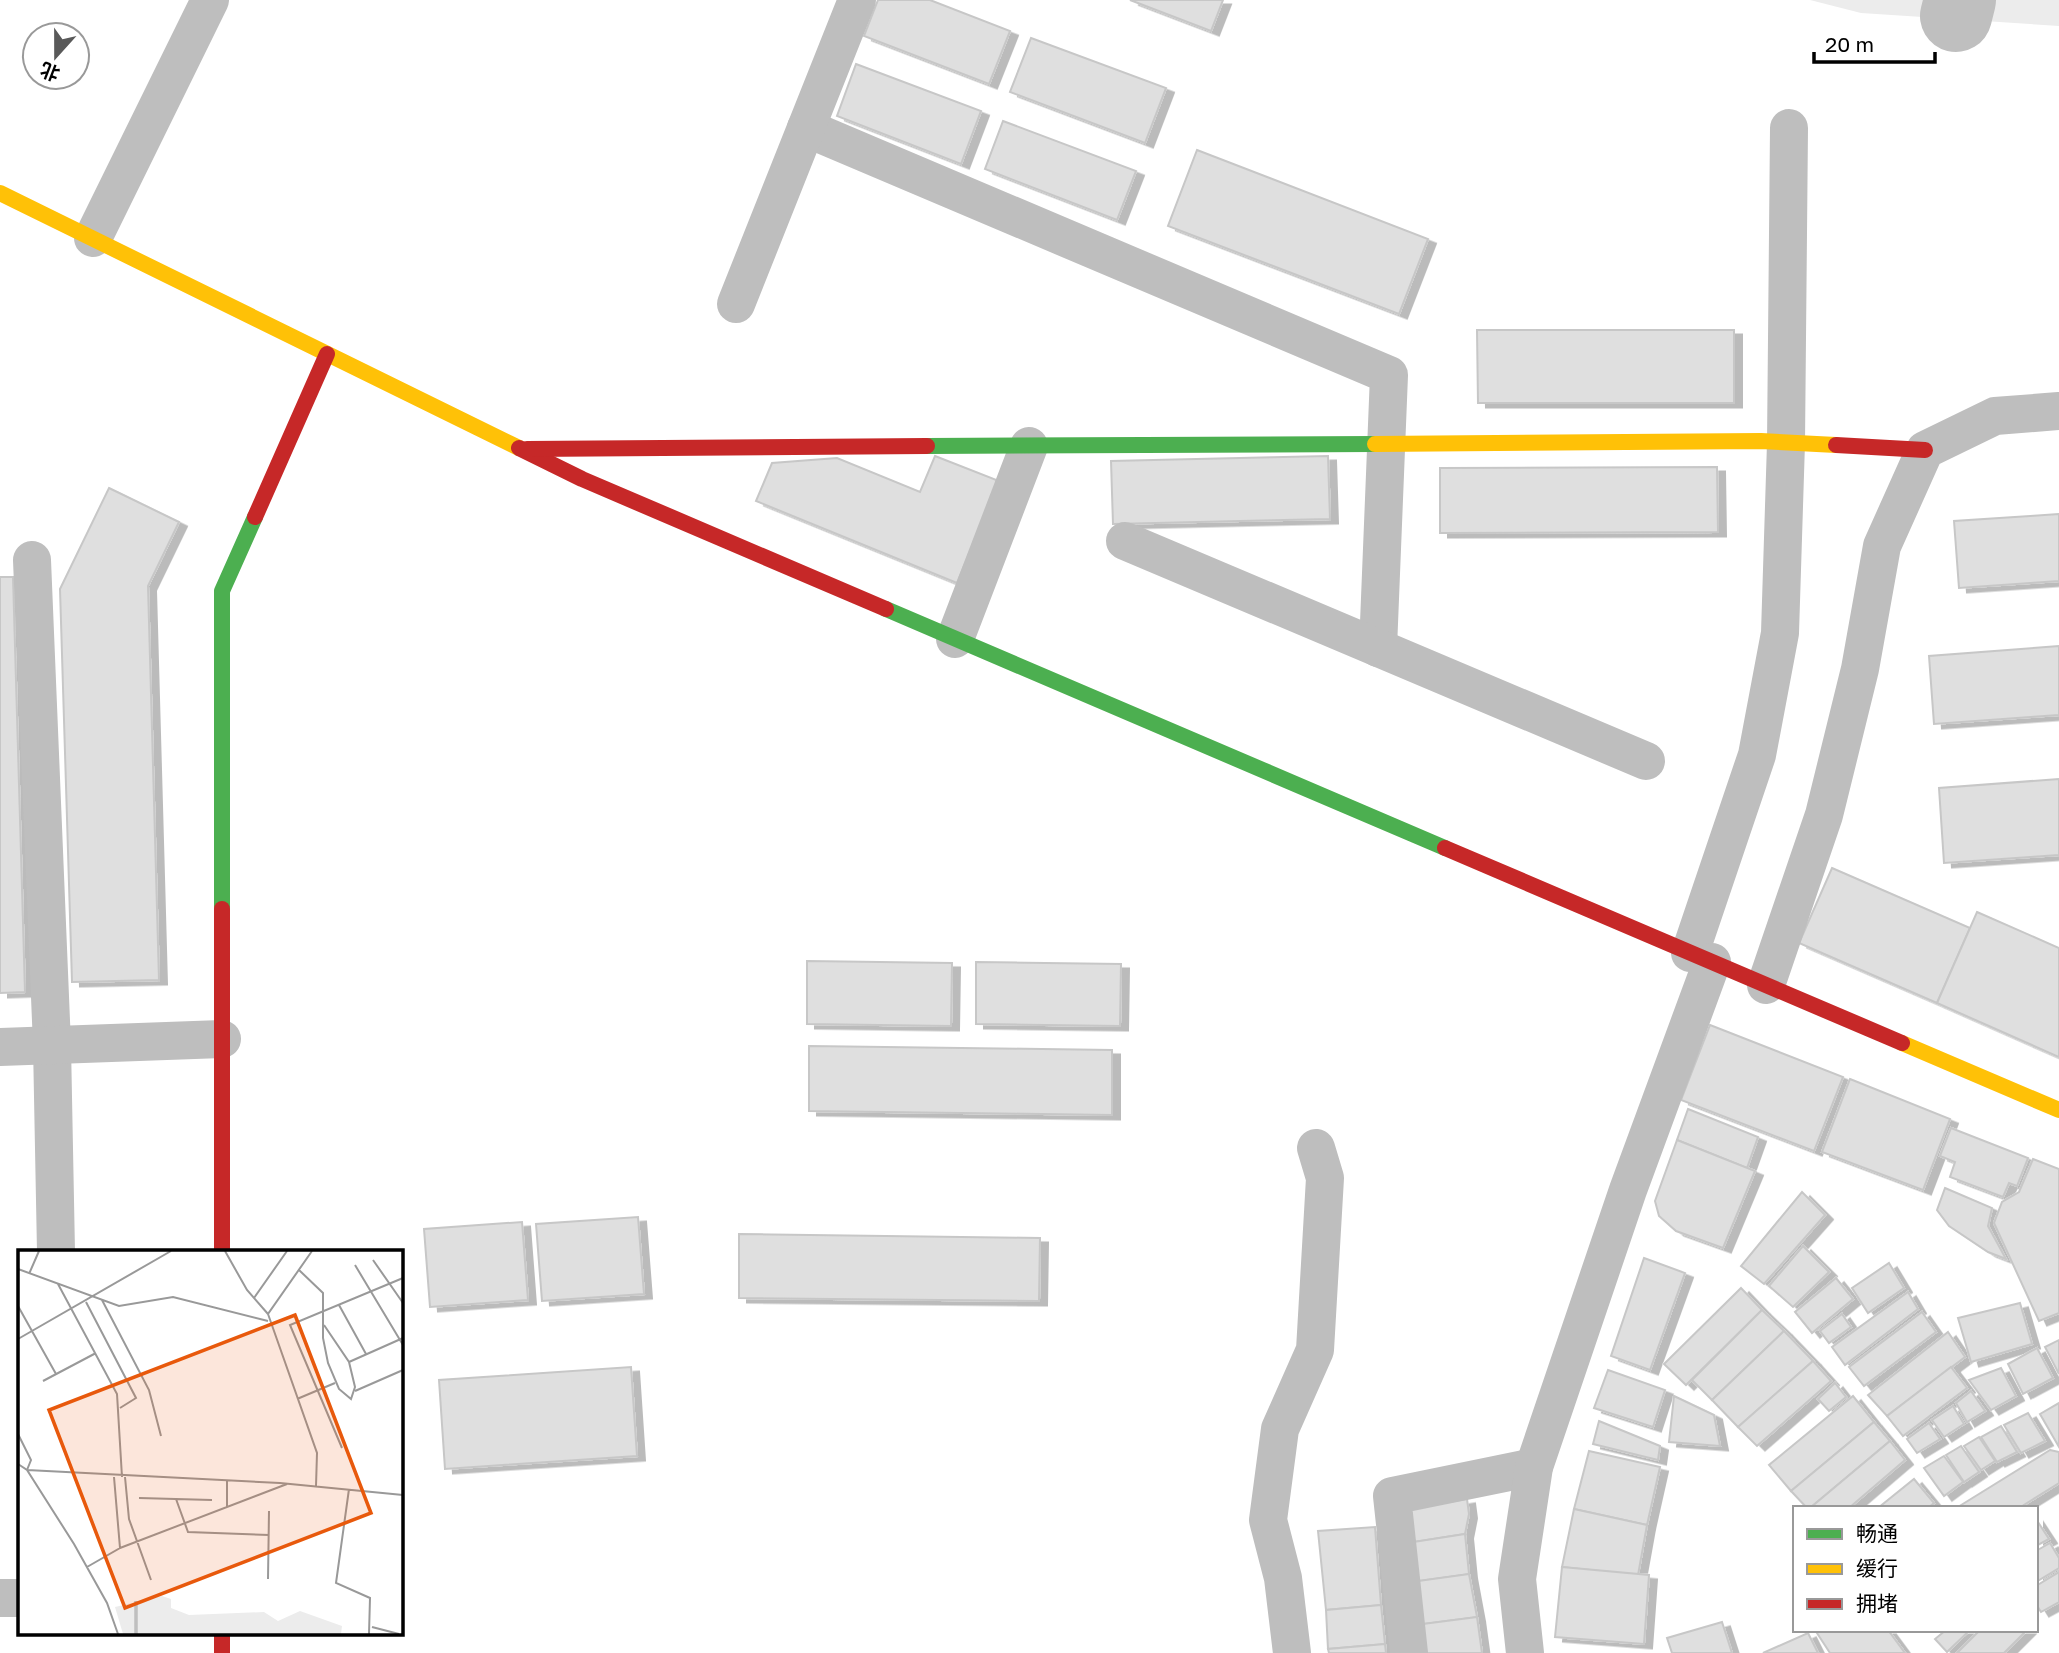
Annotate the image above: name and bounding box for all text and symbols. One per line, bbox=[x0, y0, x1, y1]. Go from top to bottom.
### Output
north arrow bbox=[21, 21, 91, 91]
scale bar bbox=[1814, 21, 1935, 65]
text: 20 m bbox=[1825, 31, 1874, 57]
text: 北 bbox=[37, 58, 63, 86]
inset map bbox=[18, 1250, 402, 1636]
legend bbox=[1793, 1506, 2038, 1632]
text: 畅通 bbox=[1856, 1520, 1898, 1546]
text: 缓行 bbox=[1856, 1555, 1898, 1581]
text: 拥堵 bbox=[1856, 1590, 1898, 1616]

